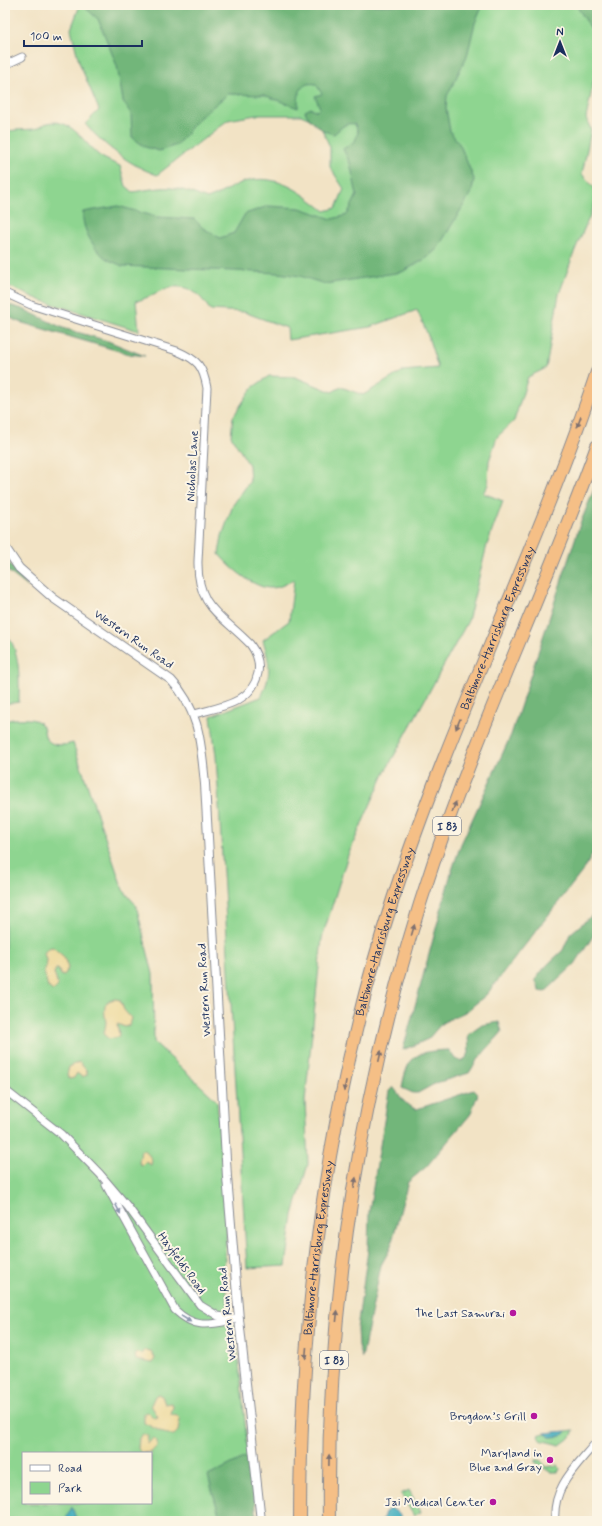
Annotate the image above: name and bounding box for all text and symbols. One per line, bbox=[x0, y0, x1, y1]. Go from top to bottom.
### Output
scale bar bbox=[24, 22, 142, 48]
north arrow bbox=[540, 22, 580, 62]
text: N bbox=[556, 26, 564, 40]
text: 100 m bbox=[30, 29, 62, 45]
one-way arrow bbox=[576, 416, 582, 428]
street label: Nicholas Lane bbox=[183, 430, 203, 502]
street label: Baltimore-Harrisburg Expressway bbox=[457, 544, 539, 713]
street label: Western Run Road bbox=[90, 606, 176, 673]
one-way arrow bbox=[455, 719, 461, 730]
one-way arrow bbox=[451, 800, 457, 812]
road number: I 83 bbox=[433, 817, 461, 835]
street label: Baltimore-Harrisburg Expressway bbox=[353, 845, 419, 1018]
one-way arrow bbox=[410, 924, 416, 936]
street label: Western Run Road bbox=[195, 943, 215, 1037]
one-way arrow bbox=[377, 1049, 383, 1062]
one-way arrow bbox=[341, 1080, 347, 1092]
street label: Baltimore-Harrisburg Expressway bbox=[301, 1159, 338, 1336]
one-way arrow bbox=[352, 1177, 358, 1189]
one-way arrow bbox=[115, 1203, 121, 1215]
street label: Hayfields Road bbox=[153, 1229, 209, 1298]
street label: Western Run Road bbox=[215, 1266, 241, 1361]
place label: The Last Samurai bbox=[415, 1306, 505, 1322]
marker: The Last Samurai bbox=[508, 1308, 518, 1318]
one-way arrow bbox=[334, 1310, 341, 1322]
one-way arrow bbox=[180, 1315, 192, 1322]
one-way arrow bbox=[303, 1347, 310, 1359]
road number: I 83 bbox=[320, 1351, 348, 1369]
place label: Brogdon’s Grill bbox=[450, 1409, 526, 1425]
marker: Brogdon’s Grill bbox=[529, 1411, 539, 1421]
place label: Maryland in Blue and Gray bbox=[469, 1446, 542, 1476]
legend bbox=[22, 1452, 152, 1504]
one-way arrow bbox=[326, 1453, 332, 1466]
marker: Maryland in Blue and Gray bbox=[545, 1455, 555, 1465]
text: Road bbox=[58, 1461, 82, 1477]
text: Park bbox=[58, 1481, 82, 1497]
place label: Jai Medical Center bbox=[385, 1495, 485, 1511]
marker: Jai Medical Center bbox=[488, 1497, 498, 1507]

